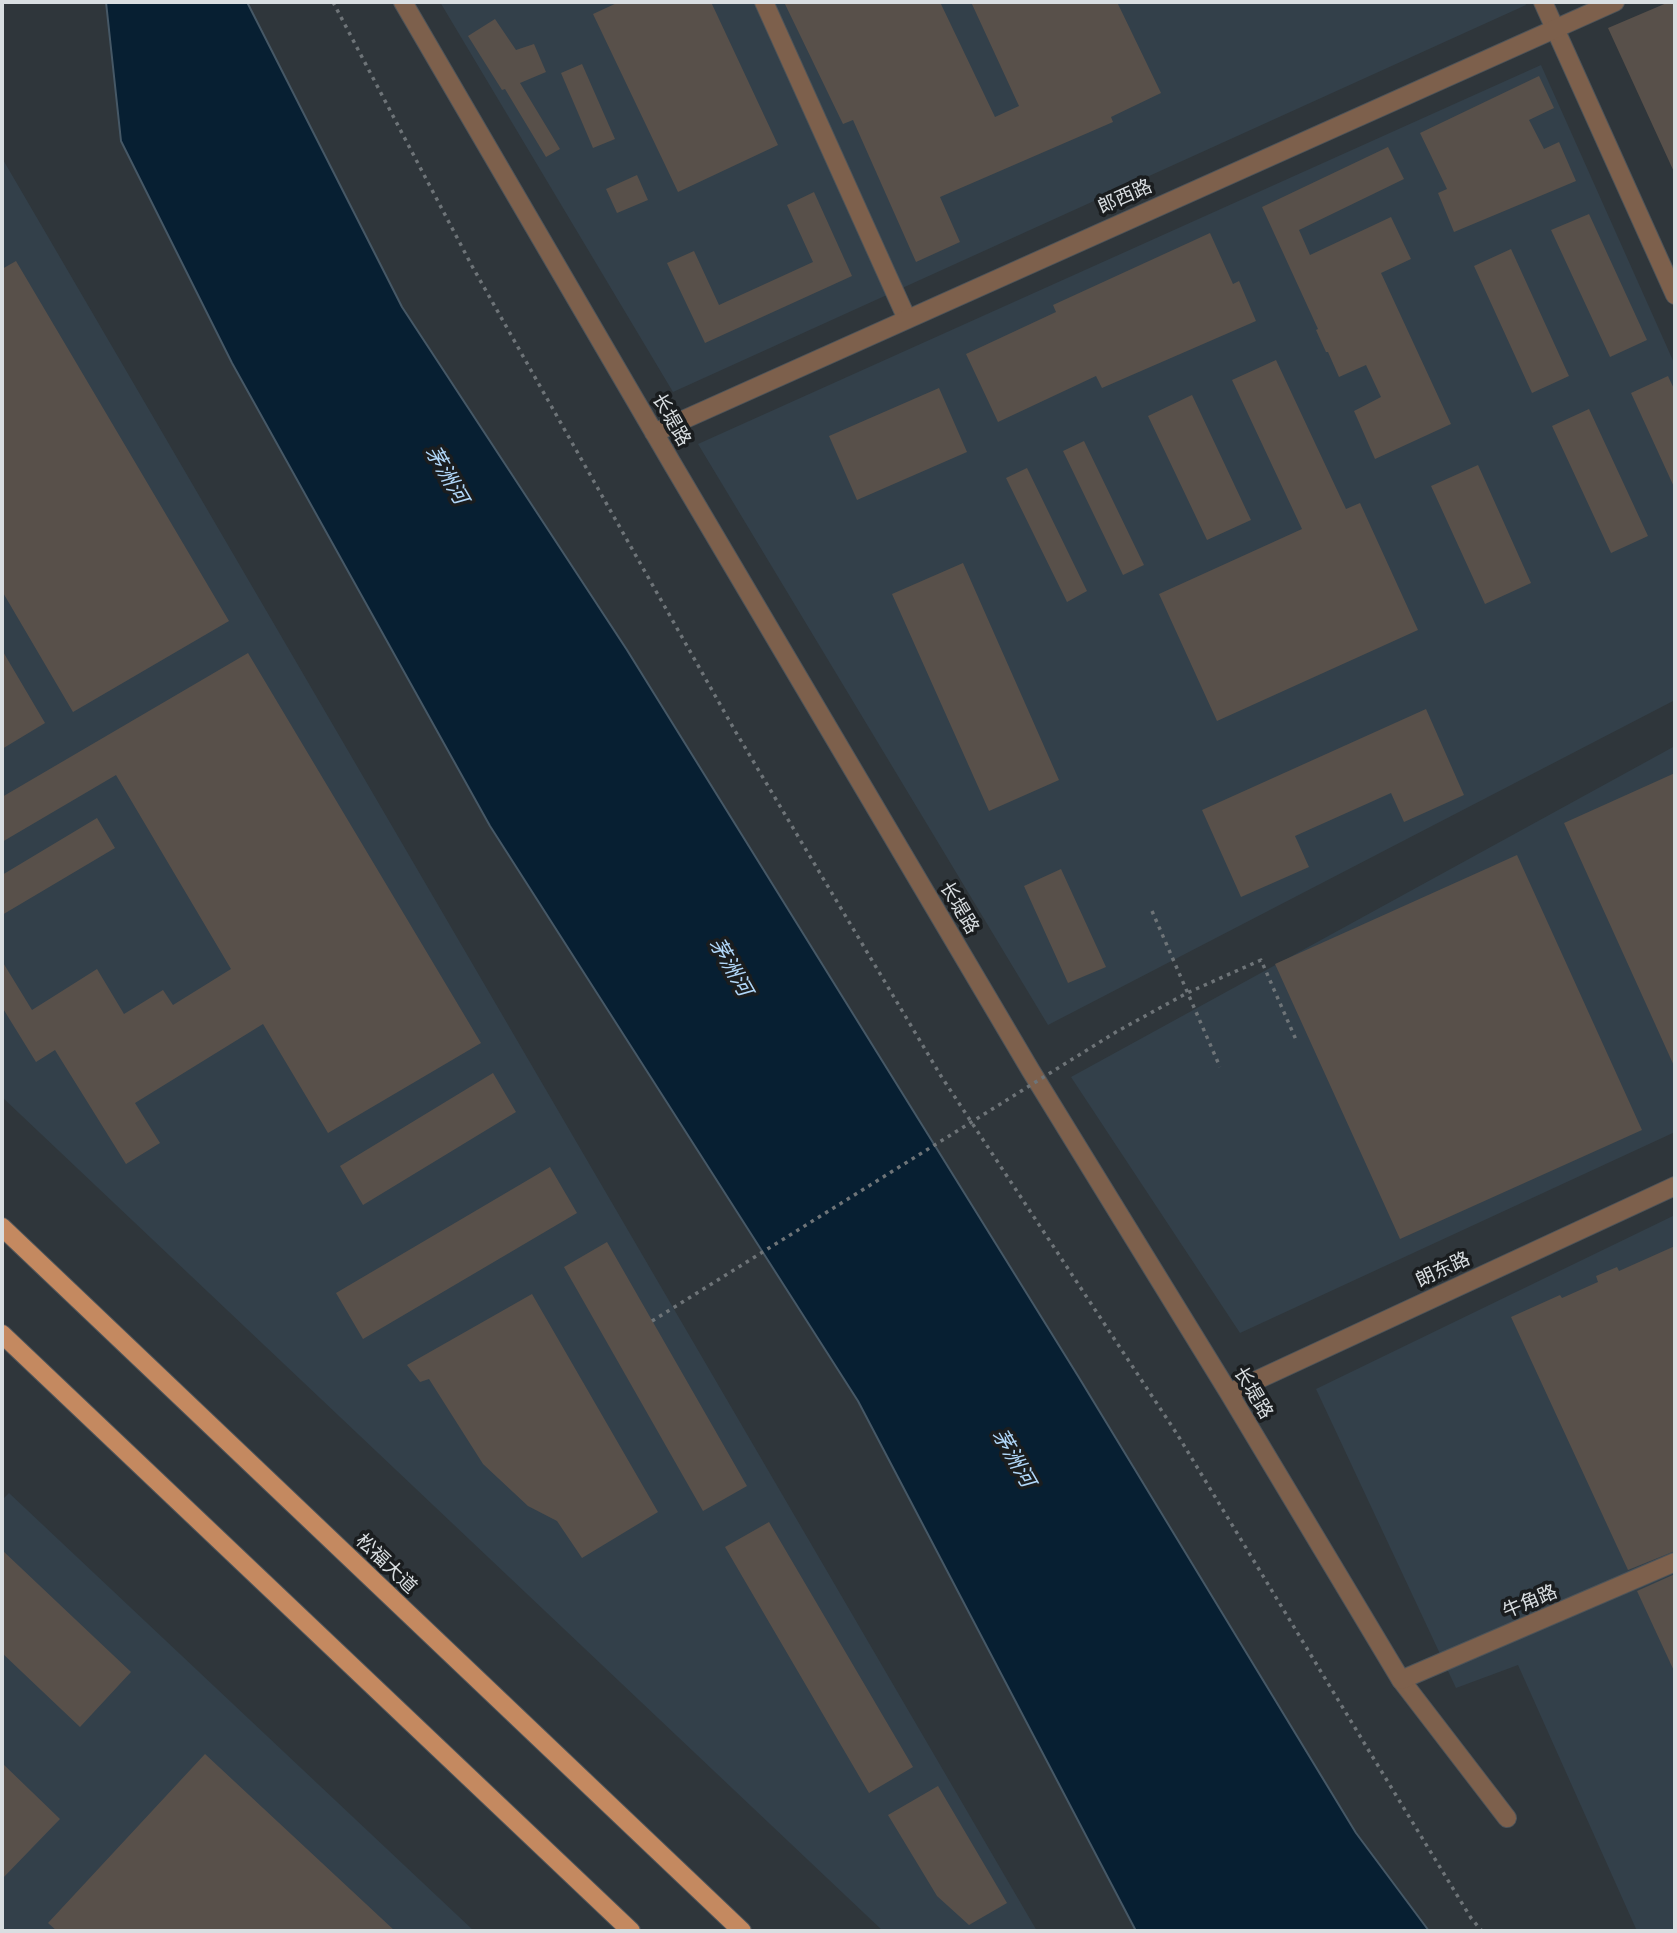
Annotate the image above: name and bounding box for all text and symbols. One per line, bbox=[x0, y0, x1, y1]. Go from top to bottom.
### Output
street label: 郎西路 bbox=[1094, 175, 1156, 219]
street label: 长堤路 bbox=[647, 390, 695, 450]
water label: 茅洲河 bbox=[419, 441, 473, 509]
street label: 长堤路 bbox=[935, 878, 983, 938]
water label: 茅洲河 bbox=[703, 933, 757, 1001]
street label: 朗东路 bbox=[1412, 1248, 1474, 1292]
street label: 长堤路 bbox=[1229, 1363, 1277, 1423]
water label: 茅洲河 bbox=[986, 1424, 1040, 1492]
street label: 松福大道 bbox=[351, 1529, 421, 1599]
street label: 牛角路 bbox=[1499, 1580, 1561, 1624]

